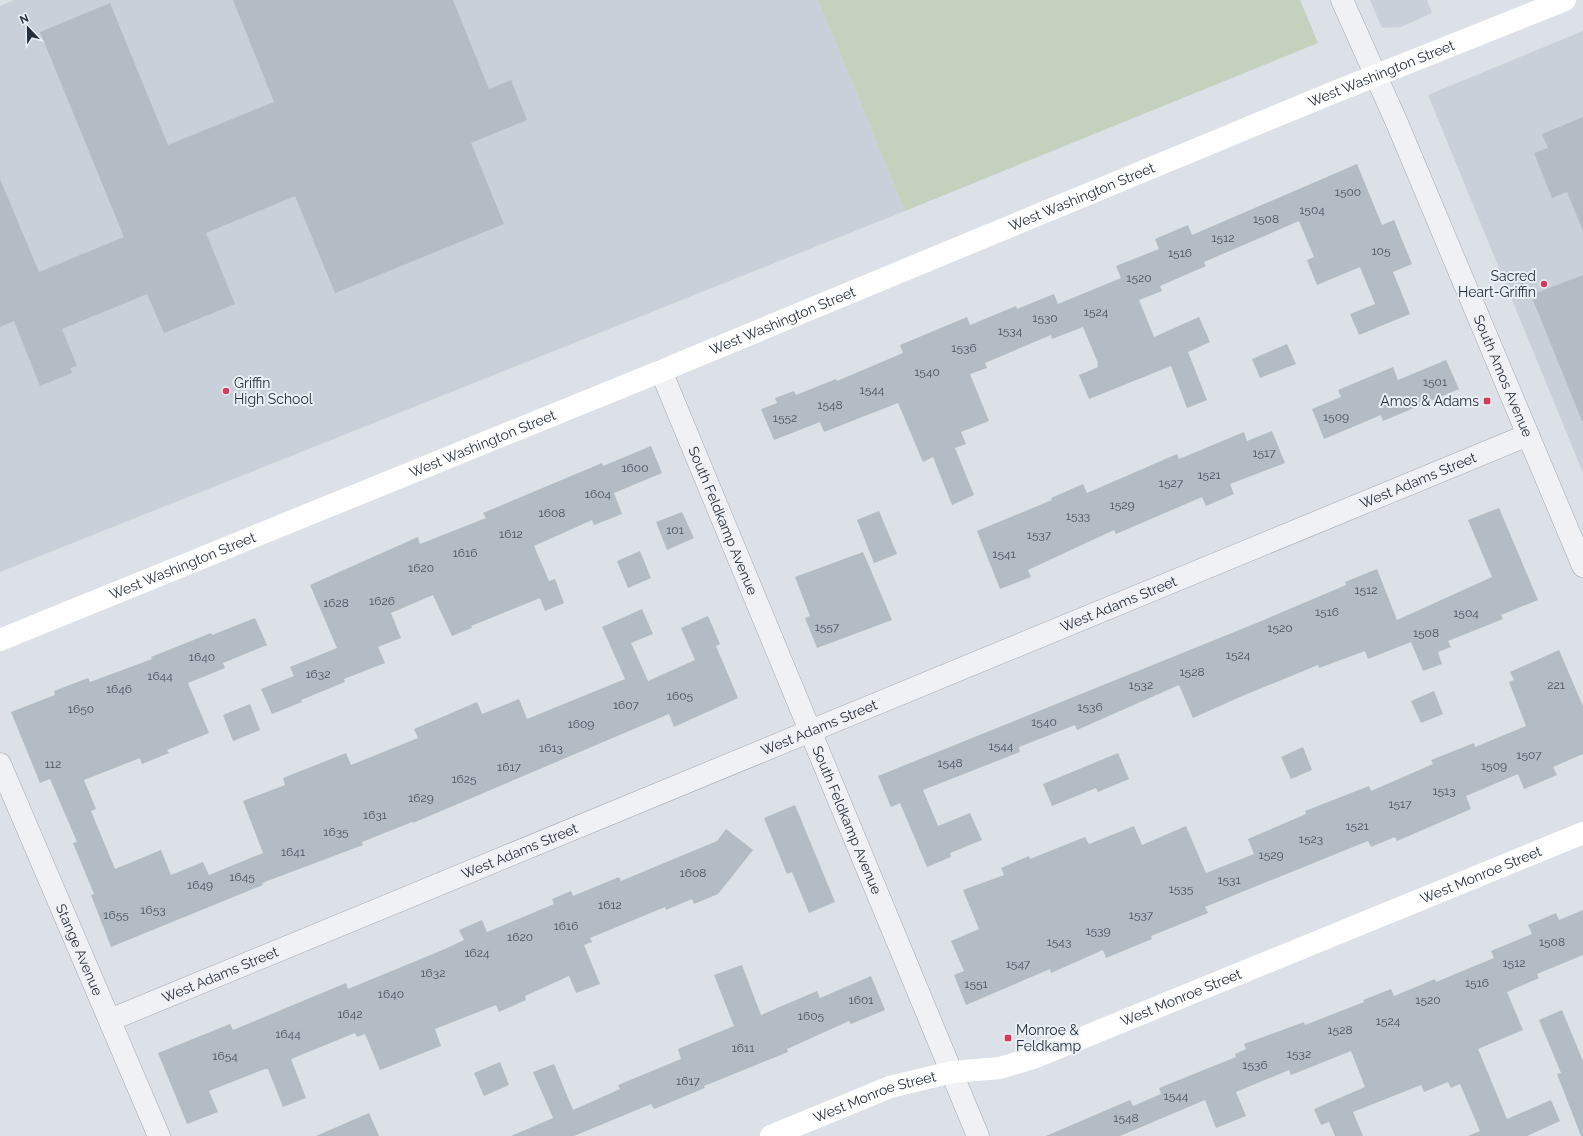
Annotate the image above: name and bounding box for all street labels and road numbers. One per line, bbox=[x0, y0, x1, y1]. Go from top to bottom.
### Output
street label: West Washington Street bbox=[1306, 37, 1457, 110]
street label: West Washington Street bbox=[1006, 159, 1157, 234]
street label: West Washington Street bbox=[707, 283, 858, 358]
street label: South Amos Avenue bbox=[1470, 312, 1536, 439]
street label: West Washington Street bbox=[407, 407, 558, 481]
street label: South Feldkamp Avenue bbox=[685, 444, 761, 597]
street label: West Adams Street bbox=[1358, 449, 1479, 511]
street label: West Washington Street bbox=[107, 529, 258, 603]
street label: West Adams Street bbox=[1058, 573, 1179, 635]
street label: West Adams Street bbox=[759, 696, 880, 759]
street label: South Feldkamp Avenue bbox=[809, 743, 885, 897]
street label: West Adams Street bbox=[459, 820, 580, 882]
street label: West Monroe Street bbox=[1418, 843, 1544, 907]
street label: Stange Avenue bbox=[53, 902, 106, 998]
street label: West Adams Street bbox=[160, 943, 281, 1006]
street label: West Monroe Street bbox=[1118, 965, 1244, 1029]
street label: West Monroe Street bbox=[811, 1068, 938, 1126]

